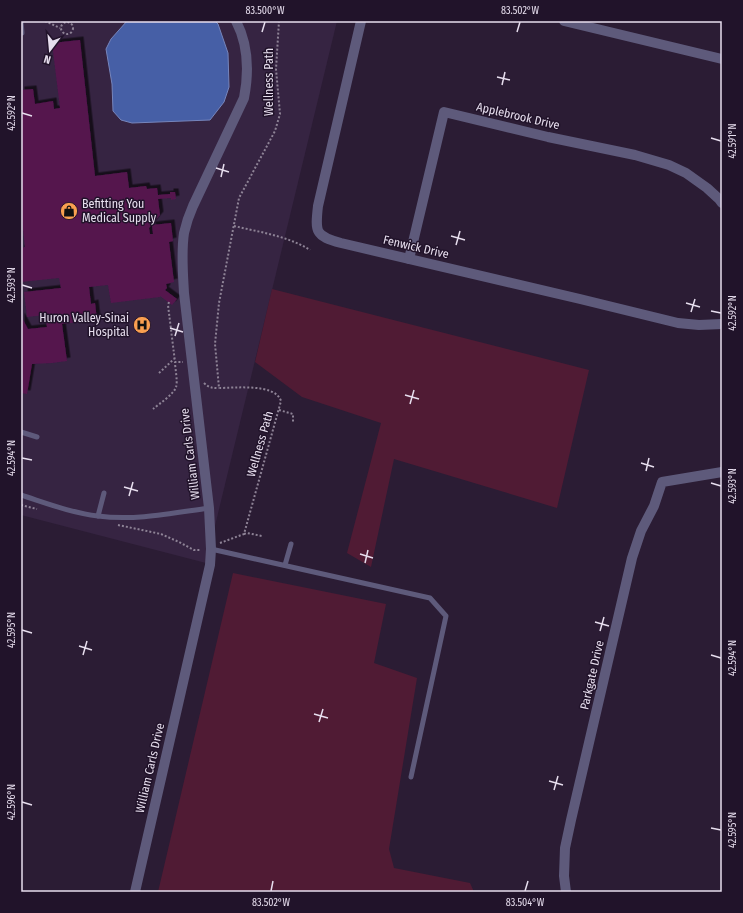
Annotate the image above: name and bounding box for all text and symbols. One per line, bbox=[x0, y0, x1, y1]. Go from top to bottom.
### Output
text: 83.500°W bbox=[246, 5, 285, 17]
text: 83.502°W bbox=[501, 5, 540, 17]
north arrow bbox=[30, 30, 70, 70]
street label: Wellness Path bbox=[262, 48, 276, 116]
text: N bbox=[42, 52, 52, 66]
text: 42.592°N bbox=[6, 95, 18, 131]
street label: Applebrook Drive bbox=[475, 100, 561, 132]
text: 42.591°N bbox=[727, 123, 739, 159]
place label: Befitting You Medical Supply bbox=[82, 197, 157, 225]
shop icon: Befitting You Medical Supply bbox=[59, 201, 79, 221]
street label: Fenwick Drive bbox=[382, 233, 450, 261]
text: 42.593°N bbox=[6, 267, 18, 303]
text: 42.592°N bbox=[727, 295, 739, 331]
place label: Huron Valley-Sinai Hospital bbox=[39, 311, 129, 339]
hospital icon: Huron Valley-Sinai Hospital bbox=[132, 315, 152, 335]
street label: William Carls Drive bbox=[177, 407, 203, 500]
street label: Wellness Path bbox=[244, 409, 276, 479]
text: 42.594°N bbox=[6, 440, 18, 476]
text: 42.593°N bbox=[727, 468, 739, 504]
text: 42.595°N bbox=[6, 612, 18, 648]
street label: Parkgate Drive bbox=[577, 639, 607, 711]
text: 42.594°N bbox=[727, 640, 739, 676]
street label: William Carls Drive bbox=[133, 722, 167, 814]
text: 42.596°N bbox=[6, 784, 18, 820]
text: 42.595°N bbox=[727, 812, 739, 848]
text: 83.502°W bbox=[252, 897, 291, 909]
text: 83.504°W bbox=[506, 897, 545, 909]

